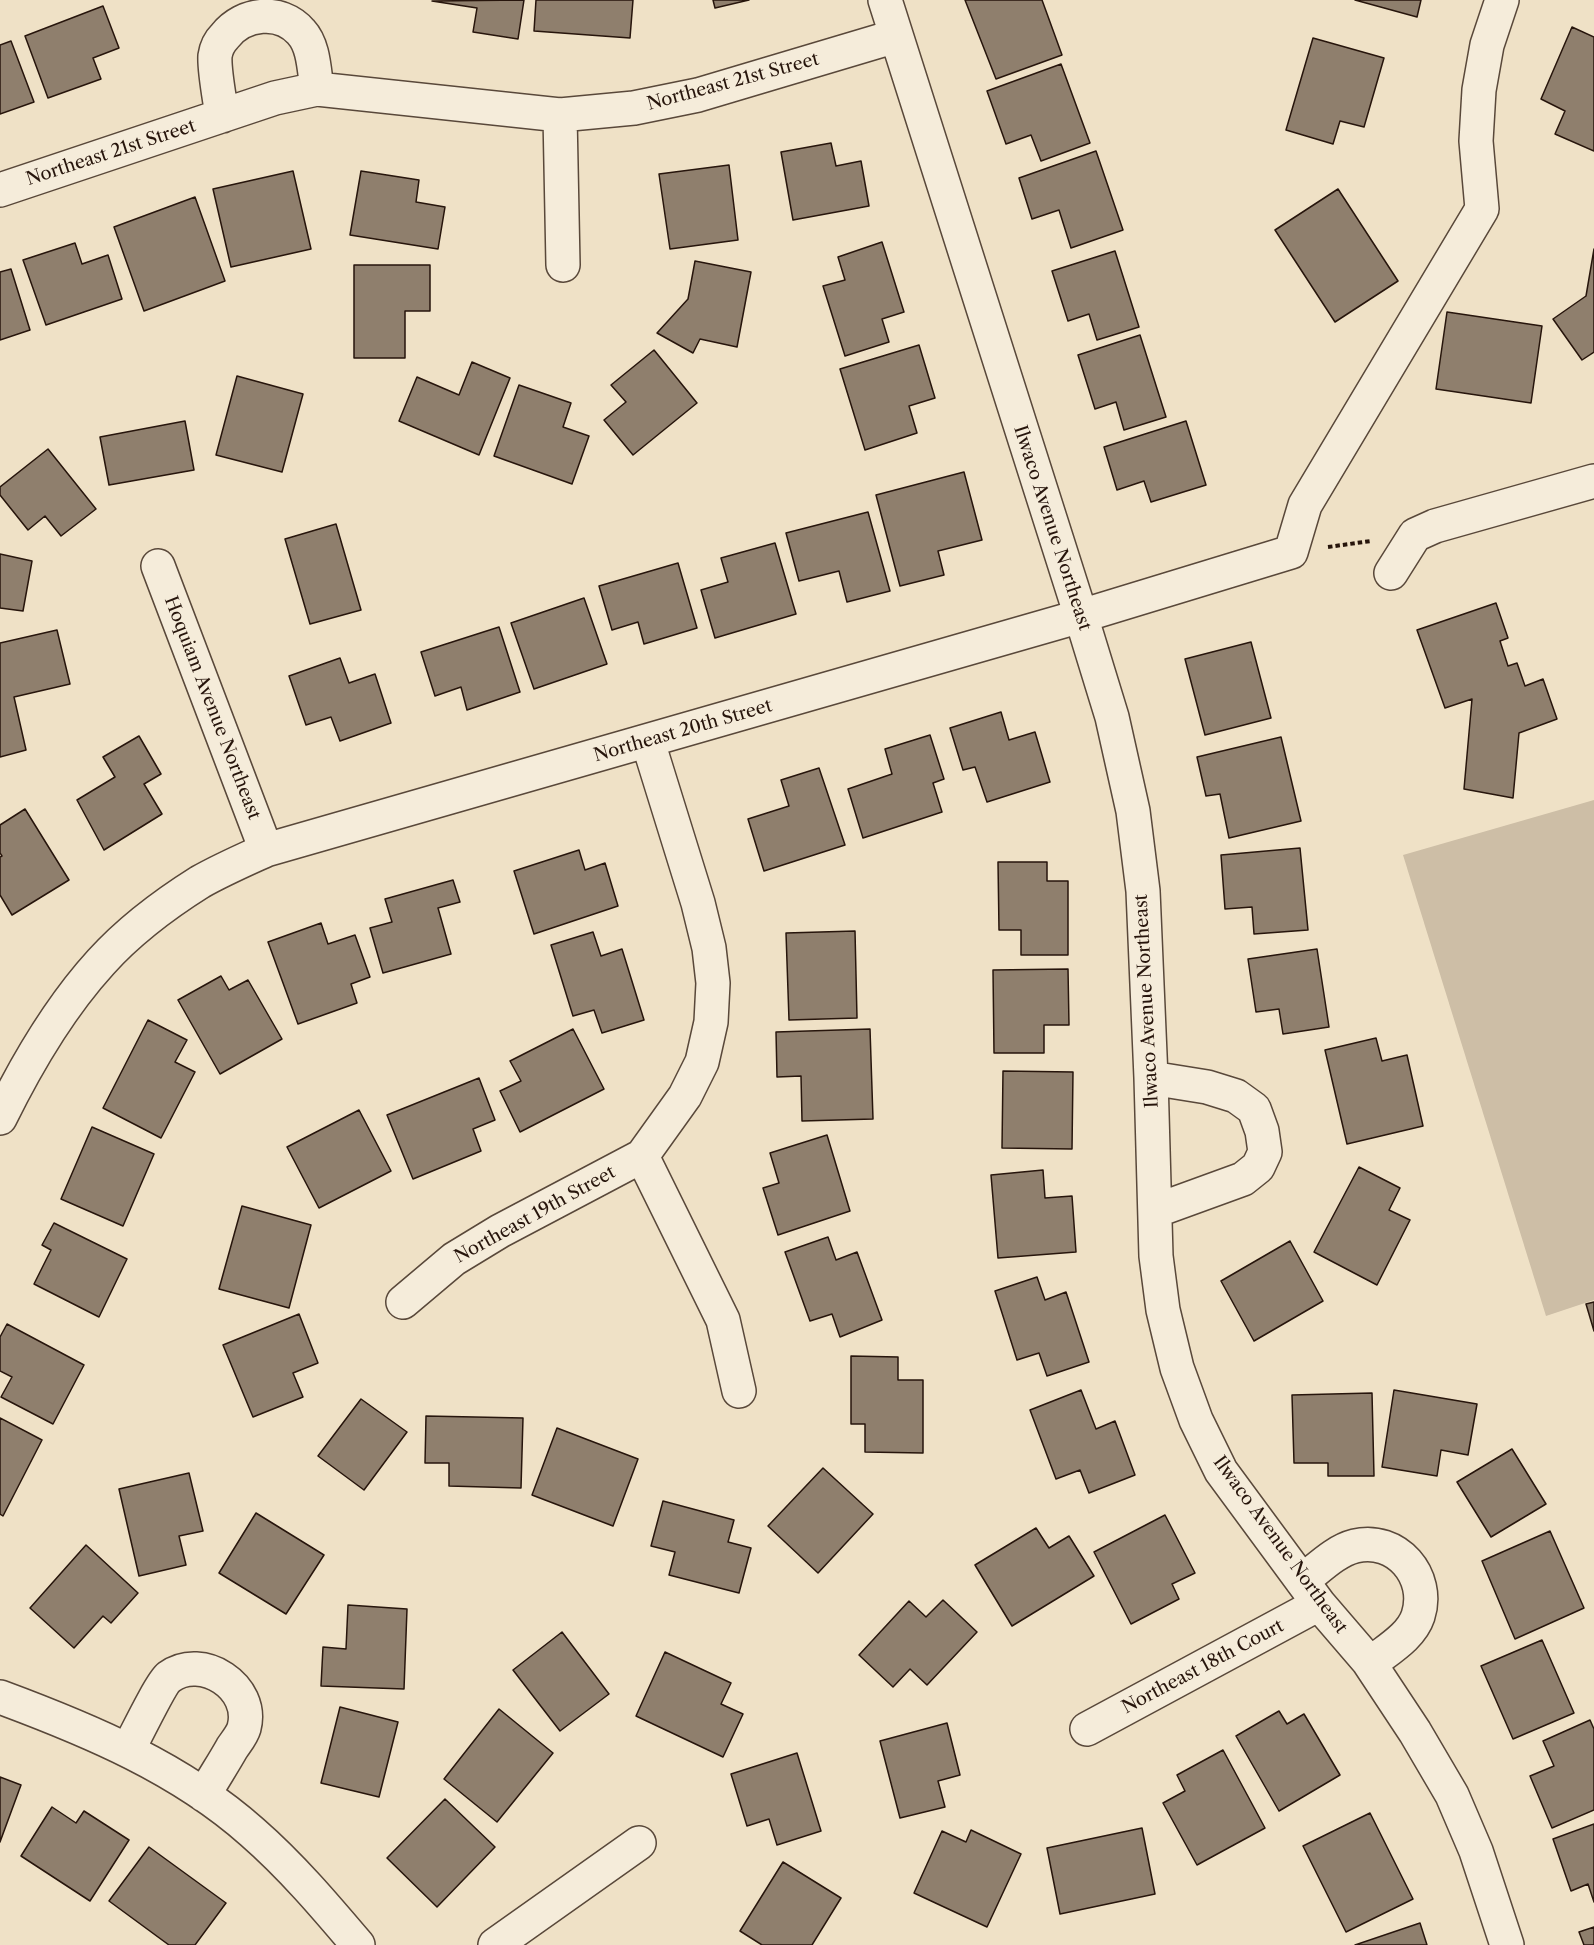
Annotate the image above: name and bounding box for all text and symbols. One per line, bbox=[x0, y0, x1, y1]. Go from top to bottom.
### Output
street label: Northeast 21st Street bbox=[645, 49, 821, 115]
street label: Northeast 21st Street bbox=[24, 115, 198, 191]
street label: Ilwaco Avenue Northeast bbox=[1009, 423, 1095, 633]
street label: Hoquiam Avenue Northeast bbox=[159, 593, 265, 823]
street label: Northeast 20th Street bbox=[591, 695, 775, 767]
street label: Ilwaco Avenue Northeast bbox=[1131, 893, 1163, 1109]
street label: Northeast 19th Street bbox=[451, 1162, 619, 1268]
street label: Ilwaco Avenue Northeast bbox=[1208, 1452, 1352, 1638]
street label: Northeast 18th Court bbox=[1119, 1615, 1287, 1719]

